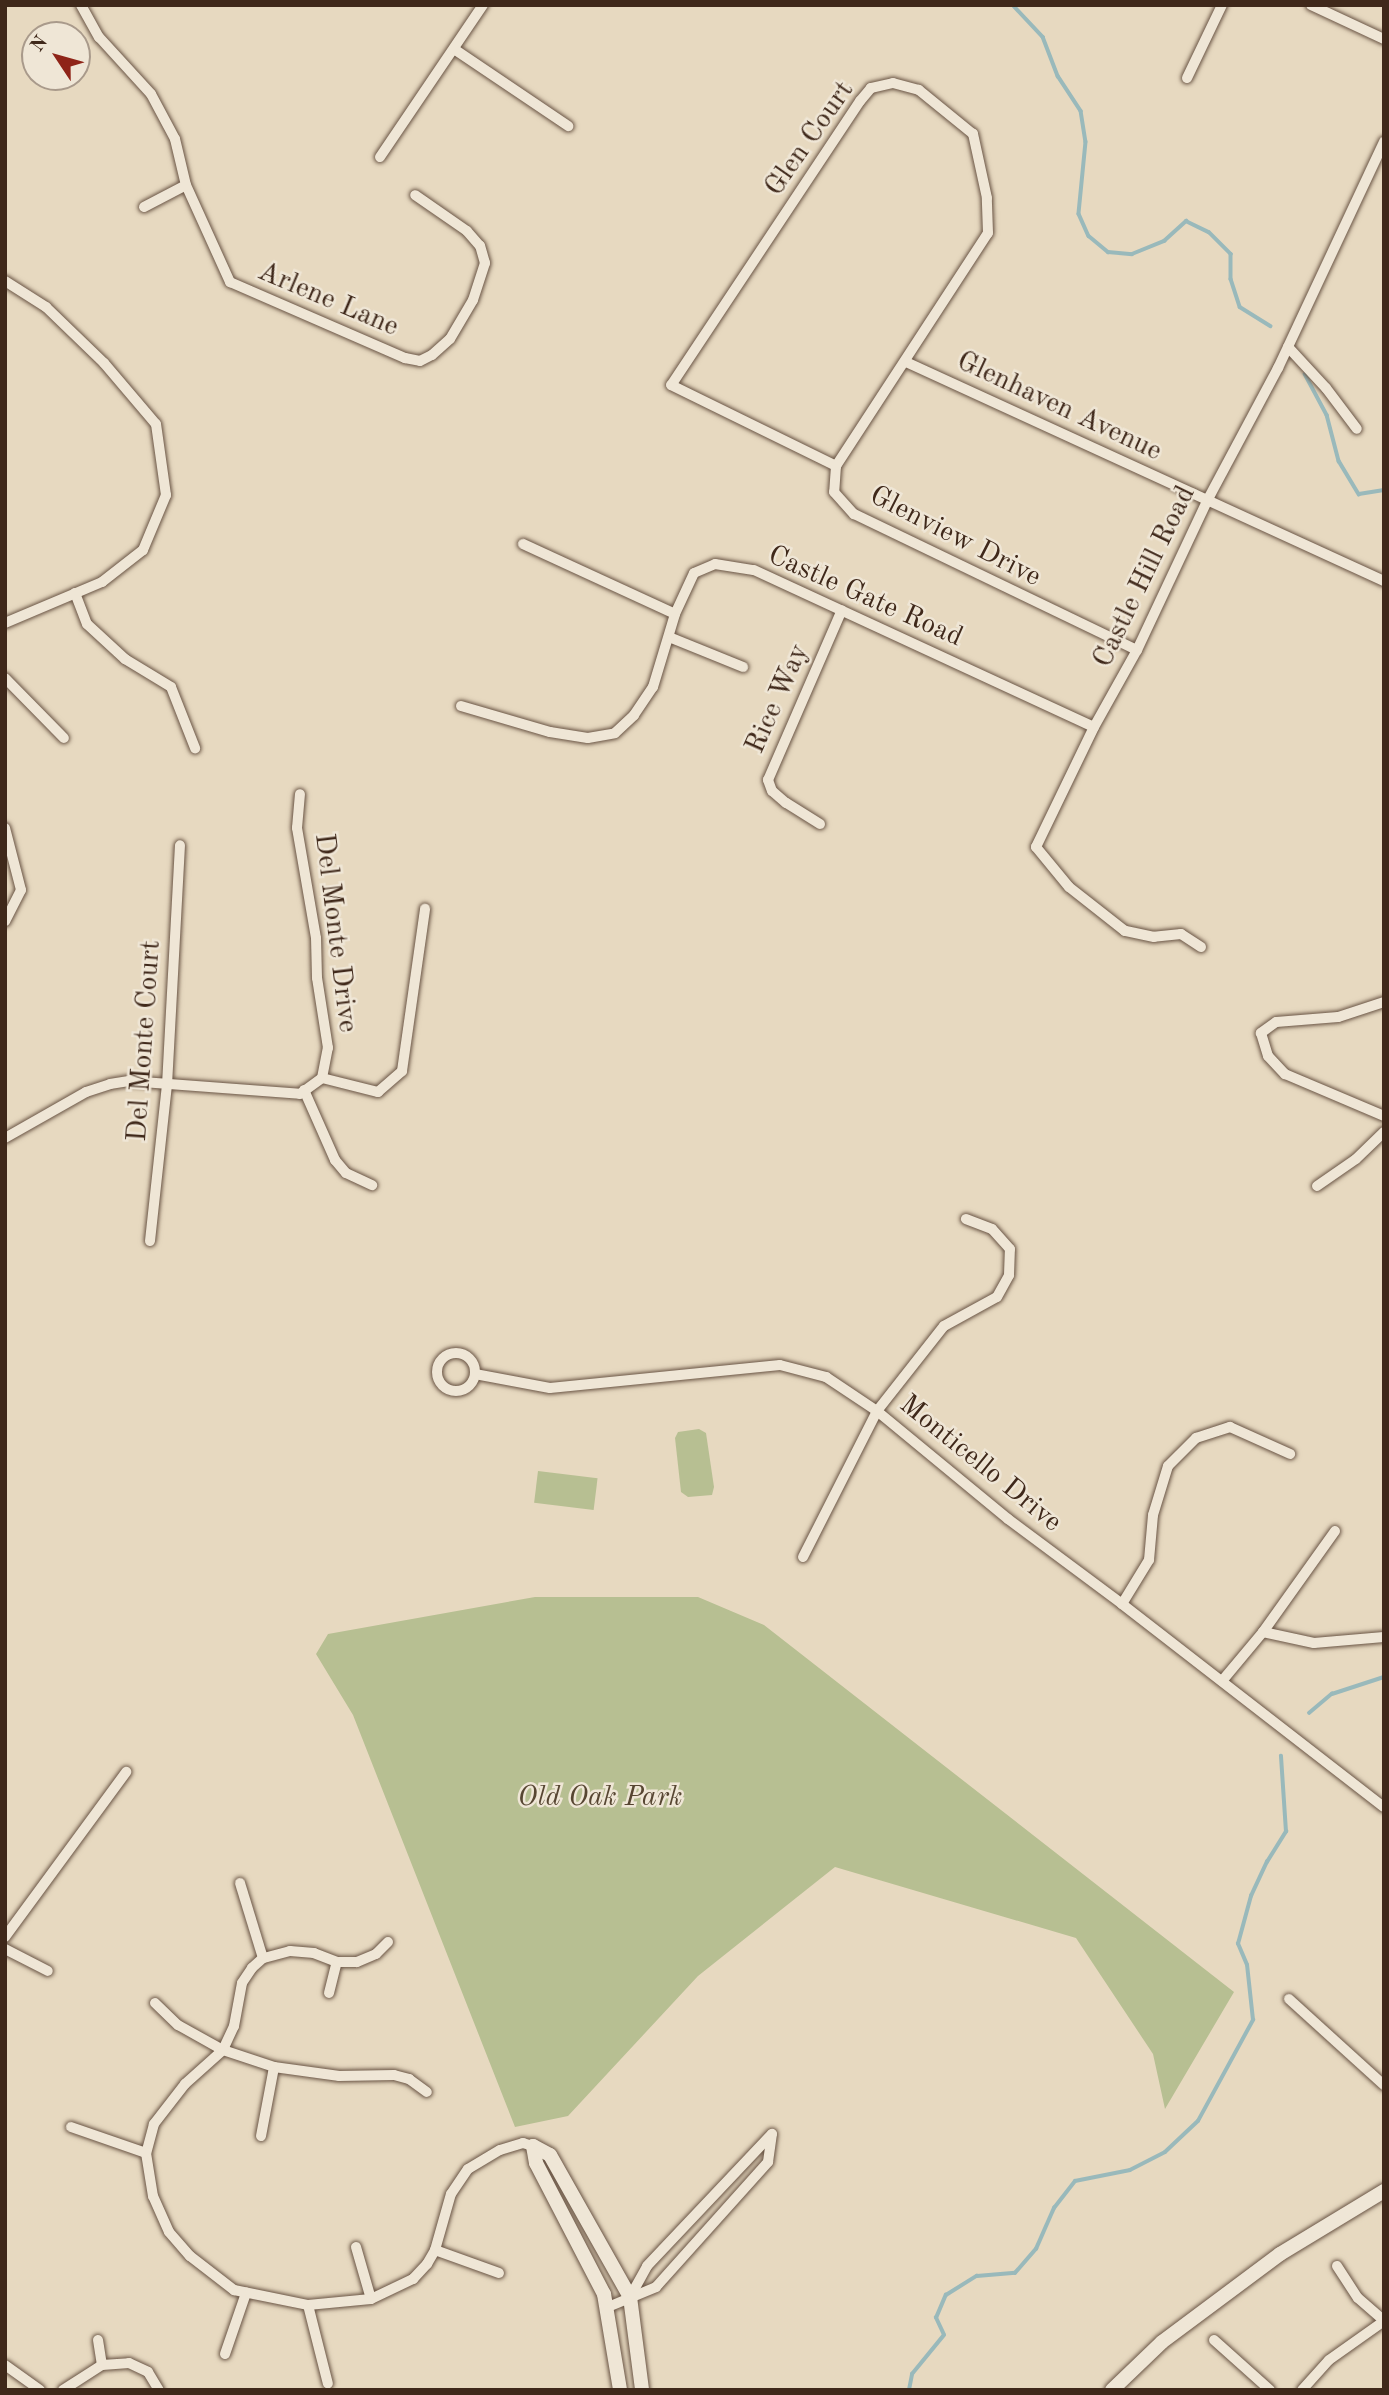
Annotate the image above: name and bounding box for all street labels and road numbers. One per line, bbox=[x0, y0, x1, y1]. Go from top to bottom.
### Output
street label: Glen Court bbox=[758, 75, 862, 203]
street label: Arlene Lane bbox=[253, 255, 403, 345]
street label: Glenhaven Avenue bbox=[951, 345, 1167, 469]
street label: Glenview Drive bbox=[864, 479, 1046, 595]
street label: Castle Hill Road bbox=[1087, 481, 1203, 673]
street label: Castle Gate Road bbox=[762, 539, 968, 655]
street label: Rice Way bbox=[739, 639, 817, 759]
street label: Del Monte Drive bbox=[306, 832, 364, 1034]
street label: Del Monte Court bbox=[121, 939, 169, 1143]
street label: Monticello Drive bbox=[892, 1388, 1068, 1540]

